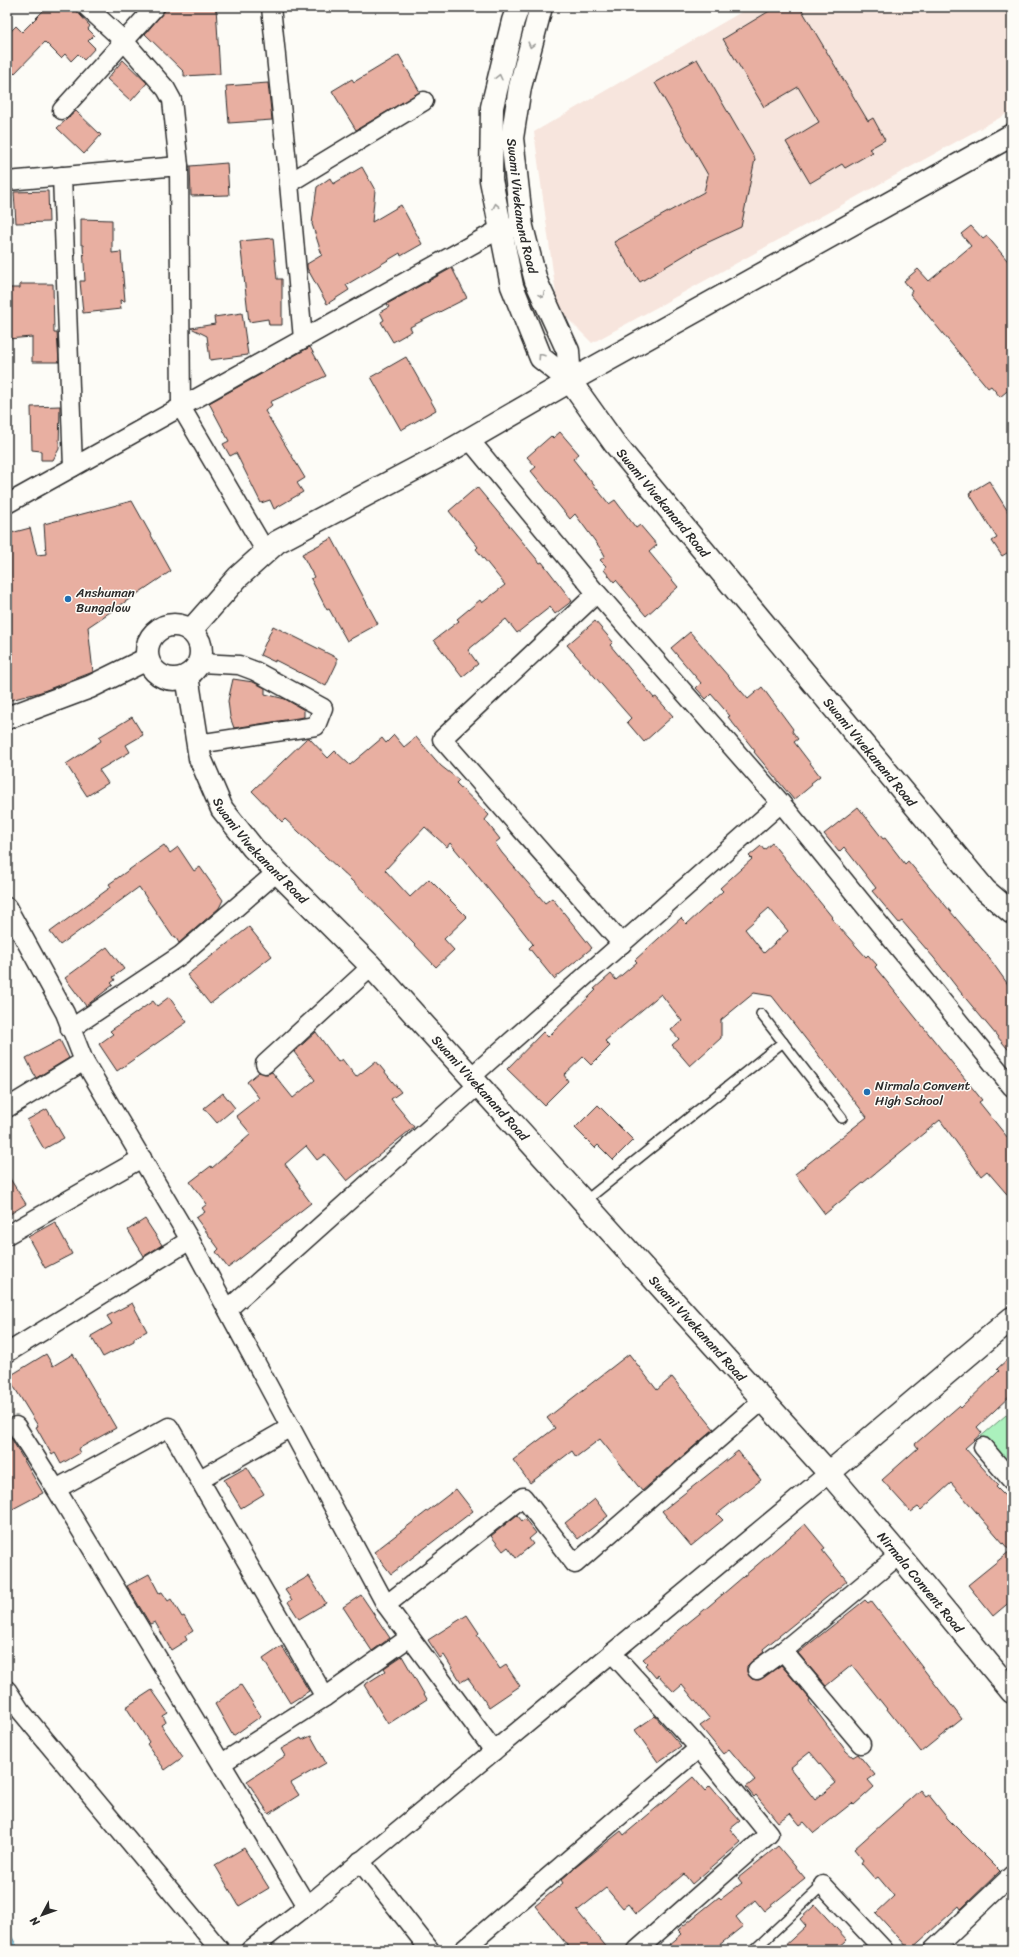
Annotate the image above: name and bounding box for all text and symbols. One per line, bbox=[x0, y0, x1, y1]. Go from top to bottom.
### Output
one-way arrow bbox=[527, 41, 536, 48]
one-way arrow bbox=[495, 74, 503, 80]
street label: Swami Vivekanand Road bbox=[501, 137, 545, 277]
one-way arrow bbox=[492, 203, 501, 209]
one-way arrow bbox=[537, 290, 545, 298]
one-way arrow bbox=[539, 353, 546, 360]
street label: Swami Vivekanand Road bbox=[611, 442, 717, 563]
place label: Anshuman Bungalow bbox=[75, 581, 135, 619]
marker: Anshuman Bungalow bbox=[63, 594, 73, 604]
street label: Swami Vivekanand Road bbox=[818, 692, 924, 813]
street label: Swami Vivekanand Road bbox=[207, 793, 315, 910]
street label: Swami Vivekanand Road bbox=[426, 1029, 536, 1147]
place label: Nirmala Convent High School bbox=[875, 1074, 971, 1112]
marker: Nirmala Convent High School bbox=[862, 1087, 872, 1097]
street label: Swami Vivekanand Road bbox=[643, 1269, 753, 1387]
street label: Nirmala Convent Road bbox=[872, 1526, 971, 1639]
north arrow bbox=[22, 1895, 62, 1935]
text: N bbox=[25, 1912, 45, 1931]

